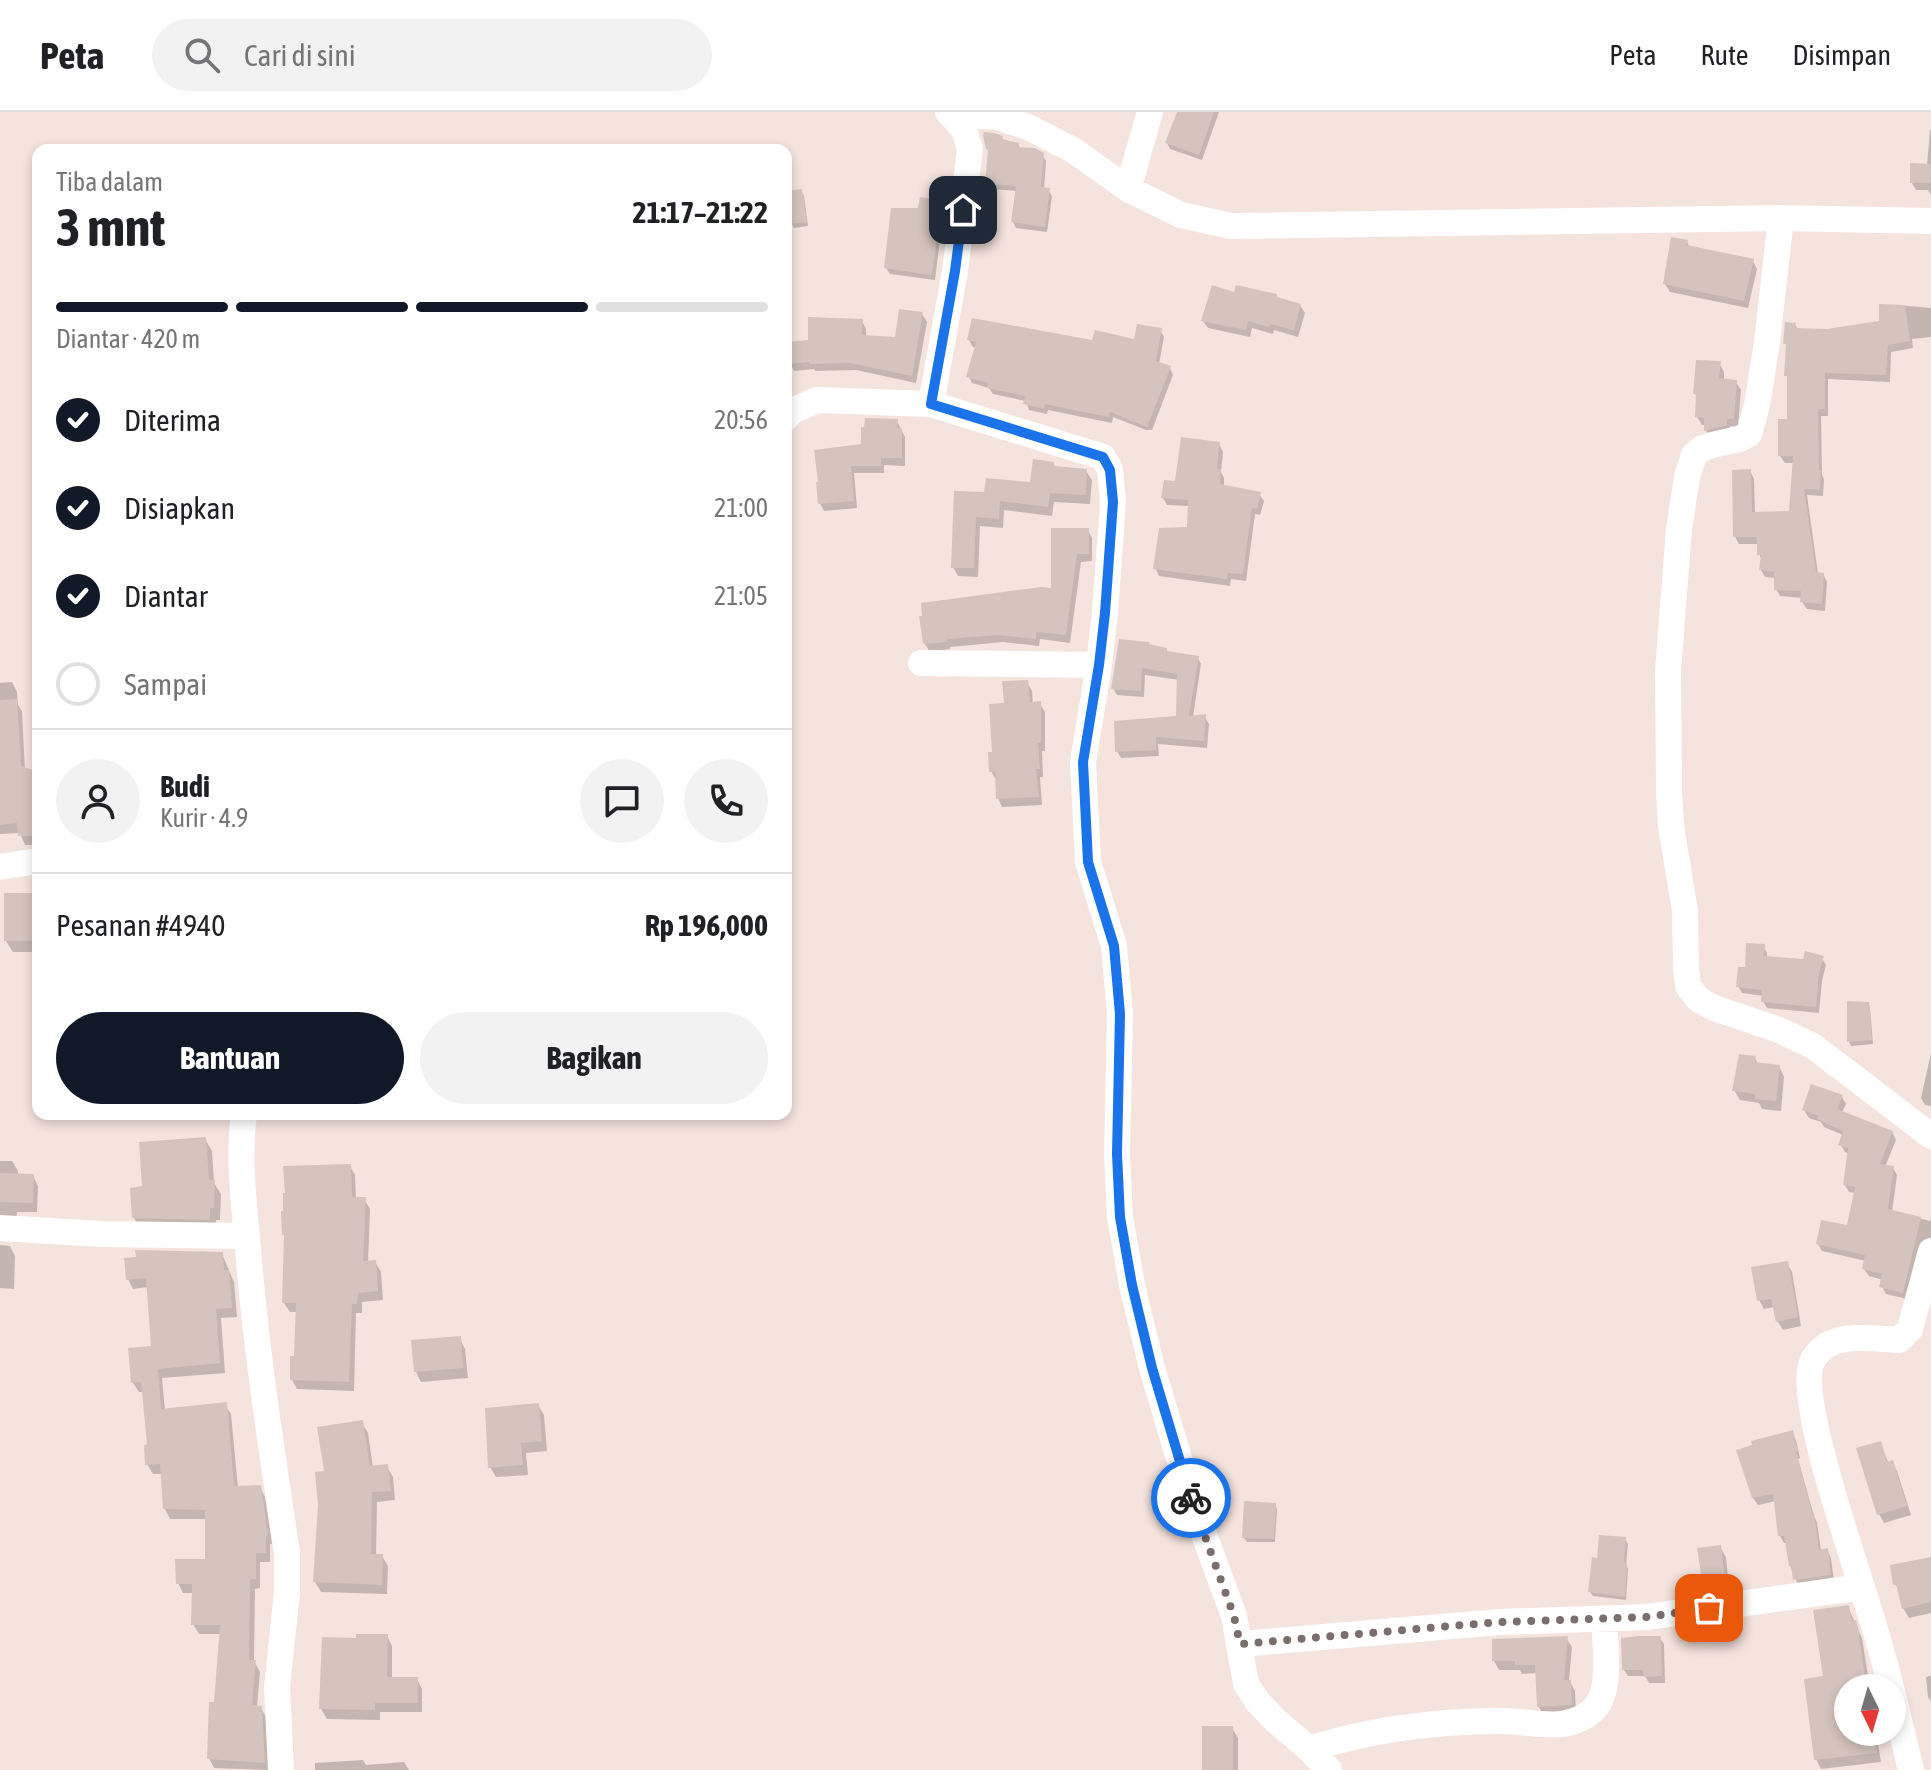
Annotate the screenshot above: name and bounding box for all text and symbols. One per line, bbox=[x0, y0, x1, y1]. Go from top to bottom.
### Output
search box bbox=[152, 19, 712, 91]
icon: search bbox=[180, 33, 224, 77]
text: Peta bbox=[40, 34, 104, 77]
text: Cari di sini bbox=[244, 38, 356, 72]
text: Peta bbox=[1609, 39, 1656, 71]
text: Rute bbox=[1700, 39, 1749, 71]
text: Disimpan bbox=[1793, 39, 1891, 71]
text: Tiba dalam bbox=[56, 167, 163, 197]
pin bbox=[929, 176, 997, 244]
icon: home bbox=[941, 188, 985, 232]
text: 21:17–21:22 bbox=[633, 195, 768, 229]
text: 3 mnt bbox=[56, 197, 165, 257]
text: Diantar · 420 m bbox=[56, 324, 200, 354]
icon: check bbox=[56, 398, 100, 442]
text: Diterima bbox=[124, 403, 221, 437]
text: 20:56 bbox=[714, 405, 768, 435]
icon: check bbox=[56, 486, 100, 530]
text: Disiapkan bbox=[124, 491, 235, 525]
text: 21:00 bbox=[714, 493, 768, 523]
icon: check bbox=[56, 574, 100, 618]
text: Diantar bbox=[124, 579, 208, 613]
text: 21:05 bbox=[714, 581, 768, 611]
text: Sampai bbox=[124, 667, 207, 701]
button: person bbox=[56, 759, 140, 843]
button: chat bbox=[580, 759, 664, 843]
button: phone bbox=[684, 759, 768, 843]
text: Budi bbox=[160, 769, 210, 803]
text: Kurir · 4.9 bbox=[160, 803, 248, 833]
text: Pesanan #4940 bbox=[56, 908, 225, 942]
text: Rp 196,000 bbox=[645, 908, 768, 942]
button: Bantuan bbox=[56, 1012, 404, 1104]
button: Bagikan bbox=[420, 1012, 768, 1104]
courier bbox=[1151, 1458, 1231, 1538]
icon: bike bbox=[1169, 1476, 1213, 1520]
pin bbox=[1675, 1574, 1743, 1642]
icon: bag bbox=[1687, 1586, 1731, 1630]
north arrow bbox=[1834, 1674, 1906, 1746]
map controls bbox=[1834, 1674, 1906, 1746]

